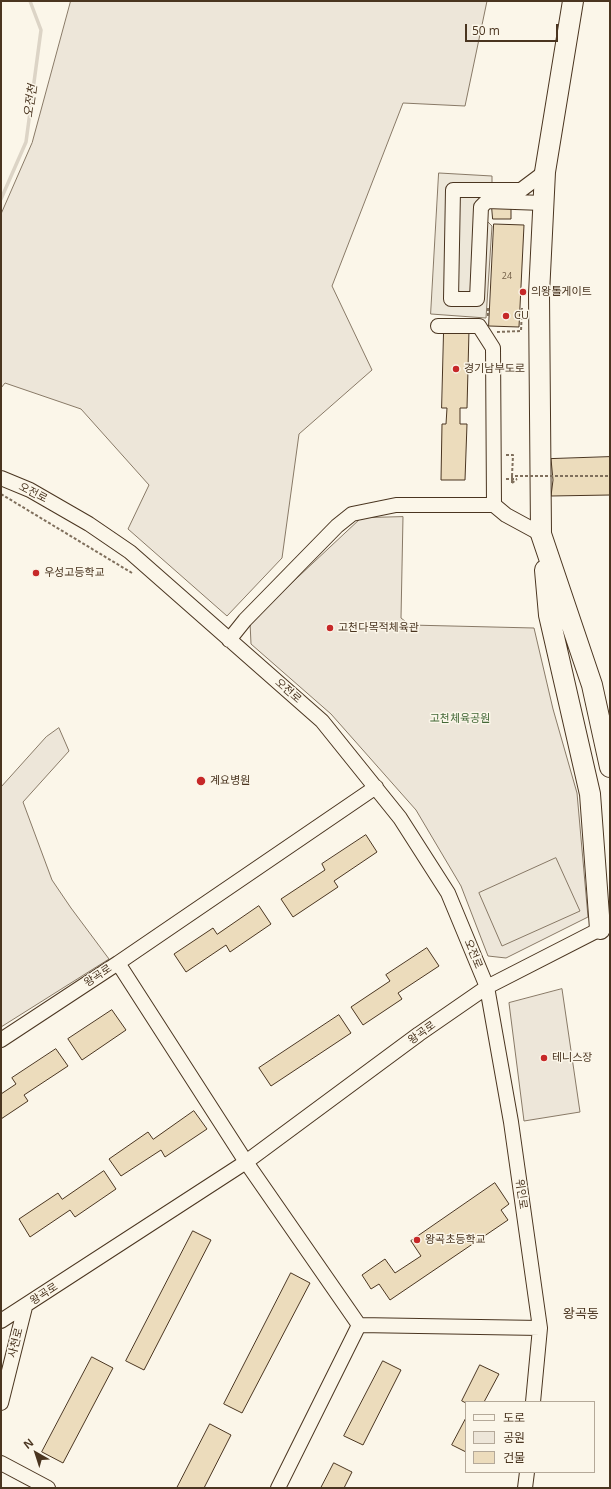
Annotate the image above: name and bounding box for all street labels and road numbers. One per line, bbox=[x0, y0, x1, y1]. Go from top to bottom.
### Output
street label: 오전로 bbox=[16, 480, 50, 506]
street label: 오전로 bbox=[272, 676, 304, 706]
street label: 오전로 bbox=[461, 937, 485, 971]
street label: 왕곡로 bbox=[82, 962, 114, 990]
street label: 왕곡로 bbox=[406, 1019, 438, 1047]
street label: 위인로 bbox=[512, 1178, 530, 1210]
street label: 왕곡로 bbox=[28, 1280, 60, 1308]
street label: 사천로 bbox=[6, 1327, 26, 1359]

